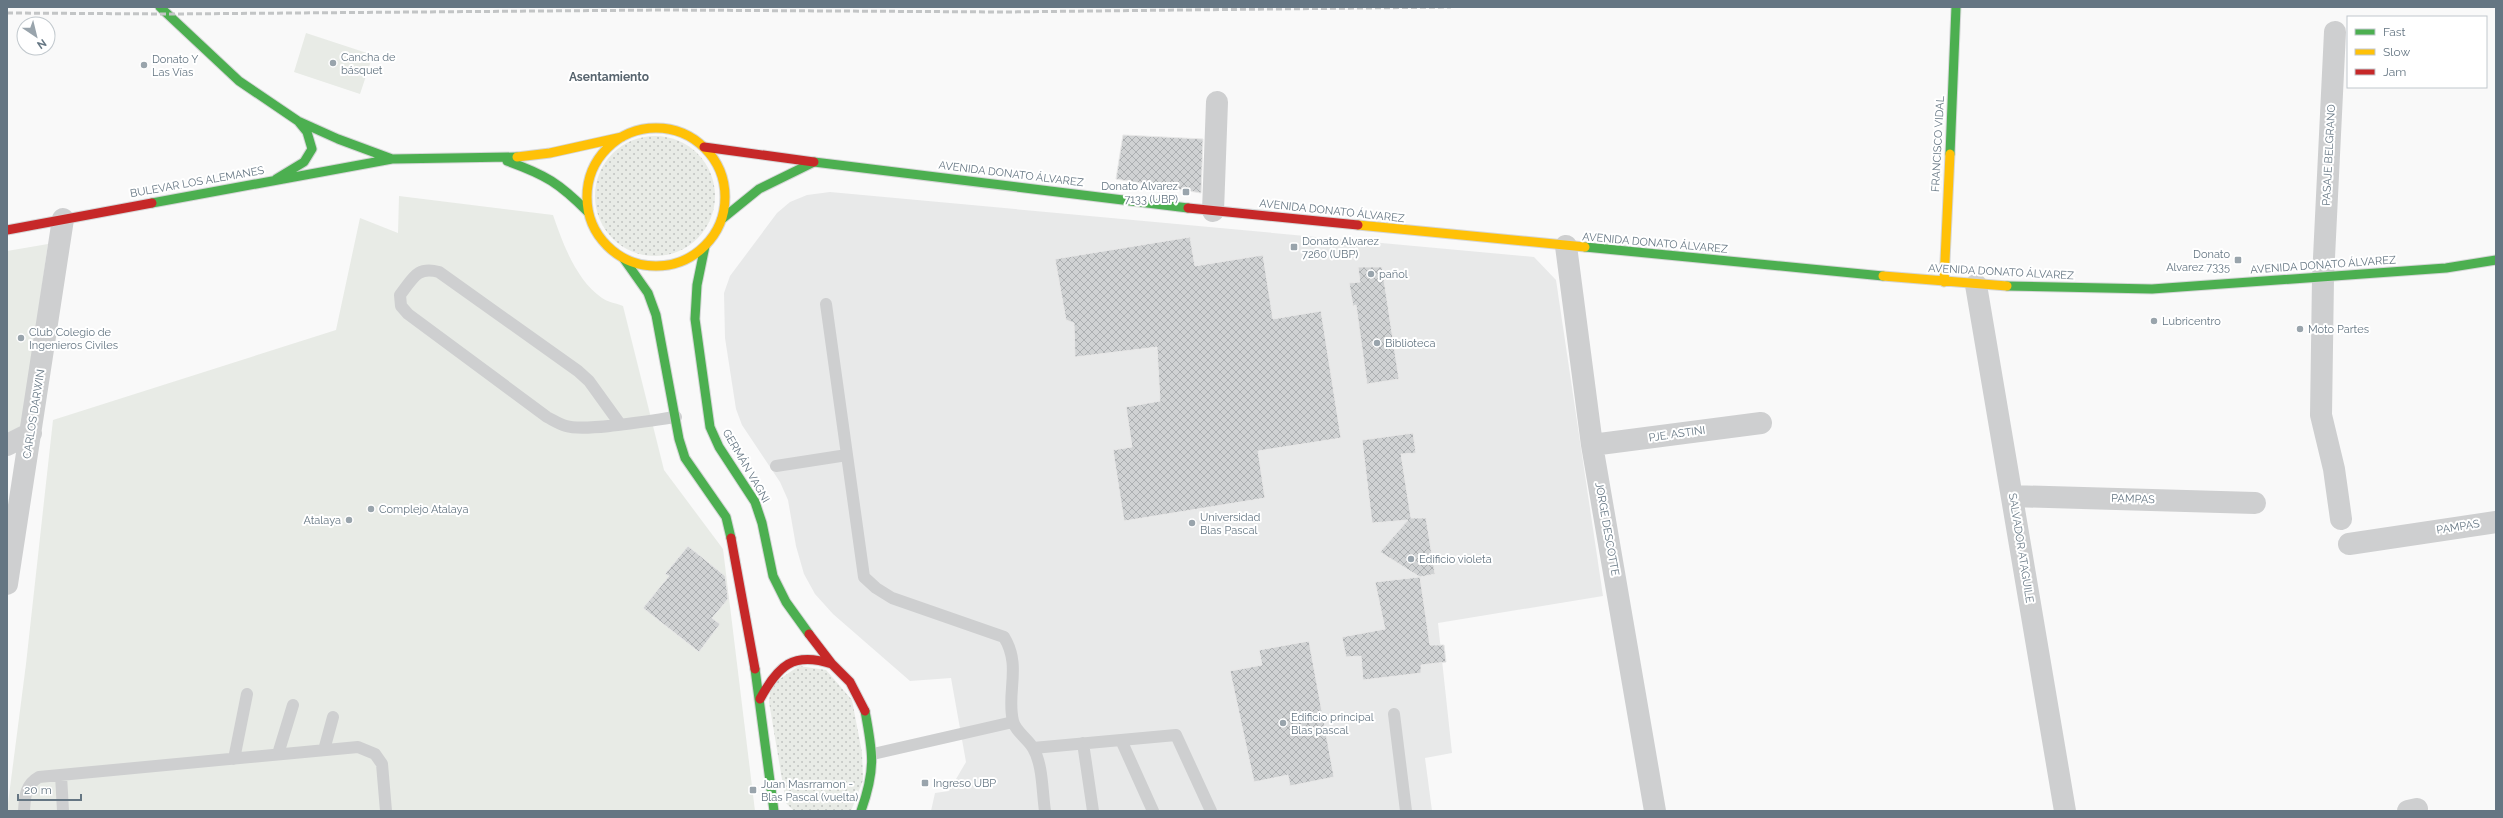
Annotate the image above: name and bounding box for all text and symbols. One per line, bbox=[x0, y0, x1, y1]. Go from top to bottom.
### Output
north arrow bbox=[16, 16, 56, 56]
legend bbox=[2347, 16, 2487, 88]
text: Fast bbox=[2383, 25, 2406, 39]
text: N bbox=[34, 36, 49, 52]
text: Slow bbox=[2383, 45, 2410, 59]
place label: Cancha de básquet bbox=[341, 51, 396, 77]
place label: Donato Y Las Vías bbox=[152, 53, 198, 79]
marker: Cancha de básquet bbox=[328, 58, 338, 68]
marker: Donato Y Las Vías bbox=[139, 60, 149, 70]
text: Jam bbox=[2383, 65, 2406, 79]
district label: Asentamiento bbox=[569, 70, 649, 84]
street label: FRANCISCO VIDAL bbox=[1929, 95, 1947, 192]
street label: PASAJE BELGRANO bbox=[2320, 104, 2338, 206]
street label: AVENIDA DONATO ÁLVAREZ bbox=[938, 158, 1084, 189]
street label: BULEVAR LOS ALEMANES bbox=[129, 164, 265, 200]
place label: Donato Alvarez 7133 (UBP) bbox=[1101, 180, 1179, 206]
marker: Donato Alvarez 7133 (UBP) bbox=[1181, 187, 1191, 197]
street label: AVENIDA DONATO ÁLVAREZ bbox=[1259, 196, 1405, 225]
street label: AVENIDA DONATO ÁLVAREZ bbox=[1582, 229, 1728, 256]
place label: Donato Alvarez 7260 (UBP) bbox=[1302, 235, 1379, 261]
marker: Donato Alvarez 7260 (UBP) bbox=[1289, 242, 1299, 252]
place label: Donato Alvarez 7335 bbox=[2166, 248, 2230, 274]
street label: AVENIDA DONATO ÁLVAREZ bbox=[2250, 252, 2396, 277]
marker: Donato Alvarez 7335 bbox=[2233, 255, 2243, 265]
street label: AVENIDA DONATO ÁLVAREZ bbox=[1928, 261, 2074, 282]
place label: pañol bbox=[1379, 268, 1408, 281]
marker: pañol bbox=[1366, 269, 1376, 279]
place label: Lubricentro bbox=[2162, 315, 2221, 328]
marker: Lubricentro bbox=[2149, 316, 2159, 326]
place label: Moto Partes bbox=[2308, 323, 2369, 336]
marker: Moto Partes bbox=[2295, 324, 2305, 334]
place label: Club Colegio de Ingenieros Civiles bbox=[29, 326, 118, 352]
marker: Club Colegio de Ingenieros Civiles bbox=[16, 333, 26, 343]
place label: Biblioteca bbox=[1385, 337, 1435, 350]
marker: Biblioteca bbox=[1372, 338, 1382, 348]
street label: CARLOS DARWIN bbox=[20, 368, 48, 460]
street label: PJE. ASTINI bbox=[1648, 424, 1706, 444]
street label: GERMÁN VAGNI bbox=[720, 426, 773, 505]
street label: JORGE DESCOTTE bbox=[1592, 481, 1622, 577]
street label: SALVADOR ATAGUILE bbox=[2006, 492, 2036, 604]
street label: PAMPAS bbox=[2111, 492, 2155, 506]
place label: Complejo Atalaya bbox=[379, 503, 468, 516]
marker: Complejo Atalaya bbox=[366, 504, 376, 514]
place label: Universidad Blas Pascal bbox=[1200, 511, 1261, 537]
place label: Atalaya bbox=[303, 514, 341, 527]
marker: Atalaya bbox=[344, 515, 354, 525]
street label: PAMPAS bbox=[2435, 517, 2481, 537]
marker: Universidad Blas Pascal bbox=[1187, 518, 1197, 528]
place label: Edificio violeta bbox=[1419, 553, 1492, 566]
marker: Edificio violeta bbox=[1406, 554, 1416, 564]
place label: Edificio principal Blas pascal bbox=[1291, 711, 1374, 737]
marker: Edificio principal Blas pascal bbox=[1278, 718, 1288, 728]
scale bar bbox=[18, 776, 81, 802]
place label: Ingreso UBP bbox=[933, 777, 996, 790]
place label: Juan Masrramon - Blas Pascal (vuelta) bbox=[761, 778, 858, 804]
marker: Ingreso UBP bbox=[920, 778, 930, 788]
text: 20 m bbox=[24, 783, 52, 797]
marker: Juan Masrramon - Blas Pascal (vuelta) bbox=[748, 785, 758, 795]

